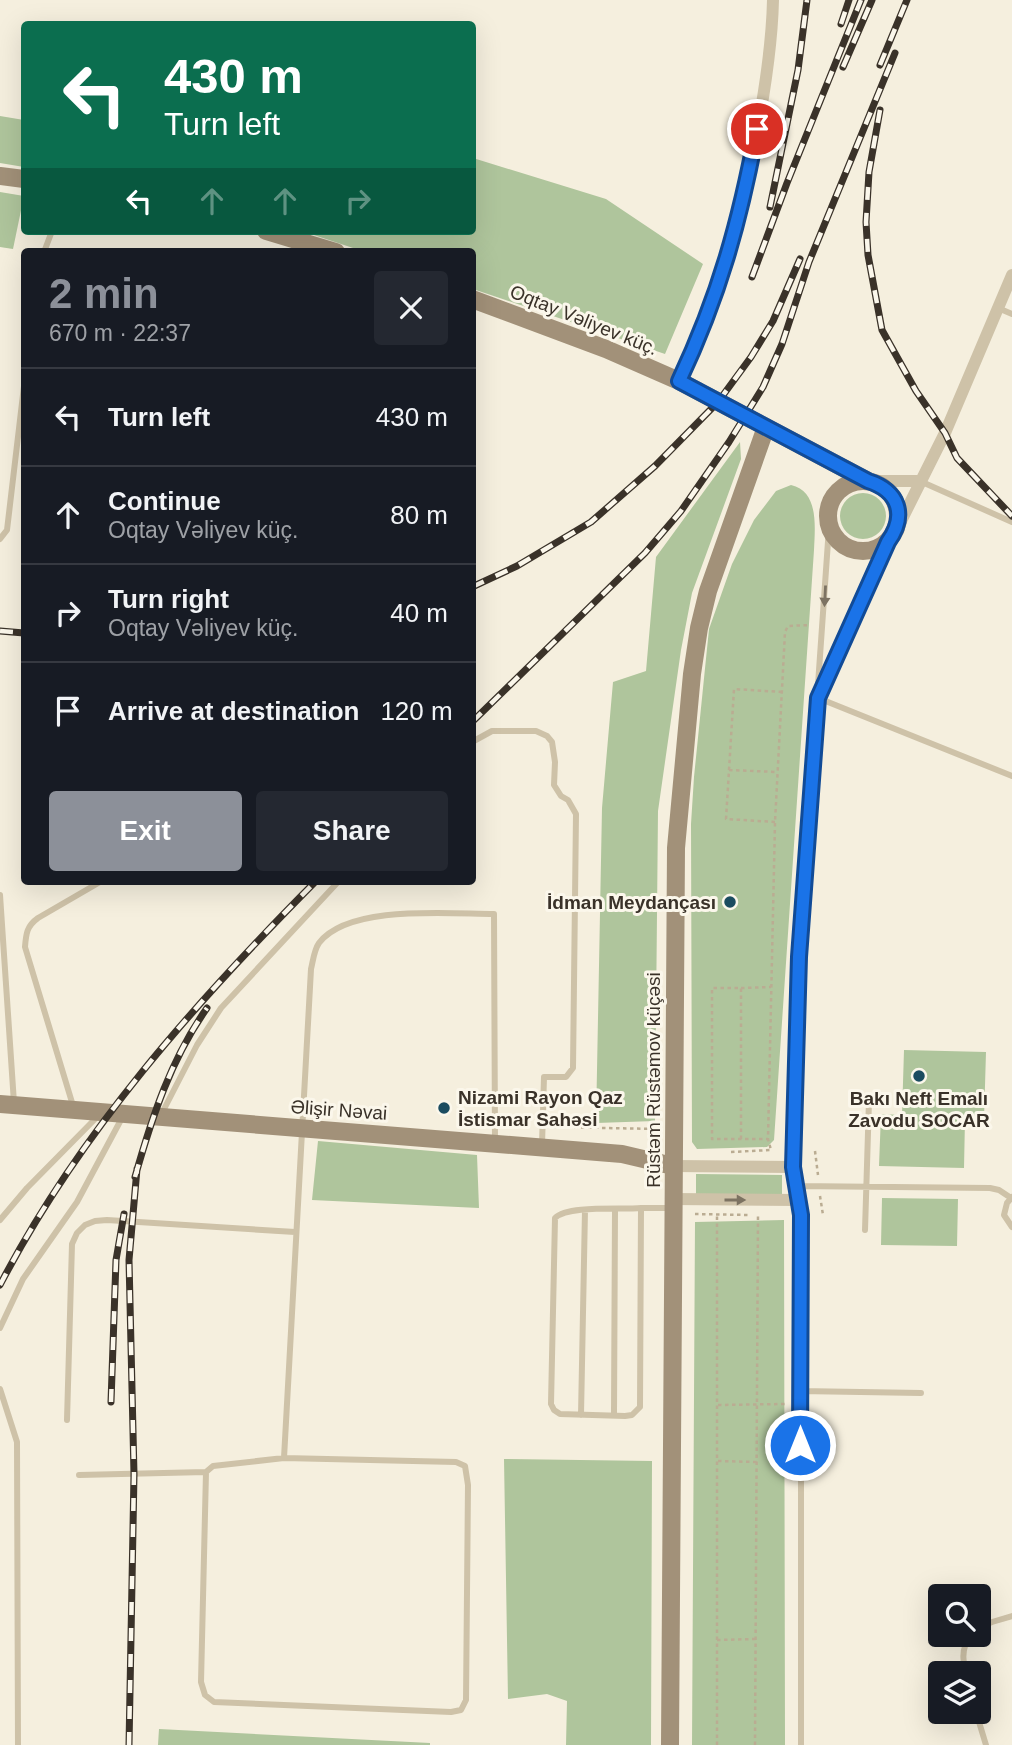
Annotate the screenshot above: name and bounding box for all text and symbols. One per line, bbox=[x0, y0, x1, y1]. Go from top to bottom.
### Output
icon: left bbox=[49, 49, 140, 140]
text: 430 m bbox=[164, 49, 303, 103]
pin bbox=[727, 99, 787, 159]
text: Turn left bbox=[164, 106, 280, 142]
icon: arrive bbox=[738, 110, 776, 148]
icon: left bbox=[120, 182, 158, 220]
icon: ahead bbox=[193, 182, 231, 220]
icon: ahead bbox=[266, 182, 304, 220]
icon: right bbox=[339, 182, 377, 220]
text: 2 min bbox=[49, 270, 159, 317]
button: close bbox=[374, 271, 448, 345]
street label: Oqtay Vəliyev küç. bbox=[507, 281, 661, 359]
text: 670 m · 22:37 bbox=[49, 320, 191, 346]
icon: left bbox=[49, 398, 87, 436]
text: Turn left bbox=[108, 402, 210, 432]
text: 430 m bbox=[376, 402, 448, 432]
text: Continue bbox=[108, 486, 221, 516]
icon: ahead bbox=[49, 496, 87, 534]
text: 80 m bbox=[390, 500, 448, 530]
text: Oqtay Vəliyev küç. bbox=[108, 517, 298, 543]
text: Turn right bbox=[108, 584, 229, 614]
one-way arrow bbox=[820, 585, 831, 607]
icon: right bbox=[49, 594, 87, 632]
text: 40 m bbox=[390, 598, 448, 628]
text: Oqtay Vəliyev küç. bbox=[108, 615, 298, 641]
icon: arrive bbox=[49, 692, 87, 730]
text: Arrive at destination bbox=[108, 696, 359, 726]
text: 120 m bbox=[380, 696, 453, 726]
button: Exit bbox=[49, 791, 242, 871]
button: Share bbox=[256, 791, 448, 871]
place label: İdman Meydançası bbox=[547, 892, 716, 913]
marker: İdman Meydançası bbox=[722, 894, 738, 910]
street label: Rüstəm Rüstəmov küçəsi bbox=[643, 972, 664, 1188]
marker: Bakı Neft Emalı Zavodu SOCAR bbox=[911, 1068, 927, 1084]
place label: Nizami Rayon Qaz İstismar Sahəsi bbox=[458, 1087, 623, 1130]
place label: Bakı Neft Emalı Zavodu SOCAR bbox=[848, 1088, 990, 1131]
street label: Əlişir Nəvai bbox=[290, 1096, 388, 1124]
marker: Nizami Rayon Qaz İstismar Sahəsi bbox=[436, 1100, 452, 1116]
one-way arrow bbox=[725, 1194, 747, 1205]
position arrow bbox=[763, 1408, 837, 1482]
map controls bbox=[928, 1584, 991, 1724]
button: search bbox=[928, 1584, 991, 1647]
button: layers bbox=[928, 1661, 991, 1724]

